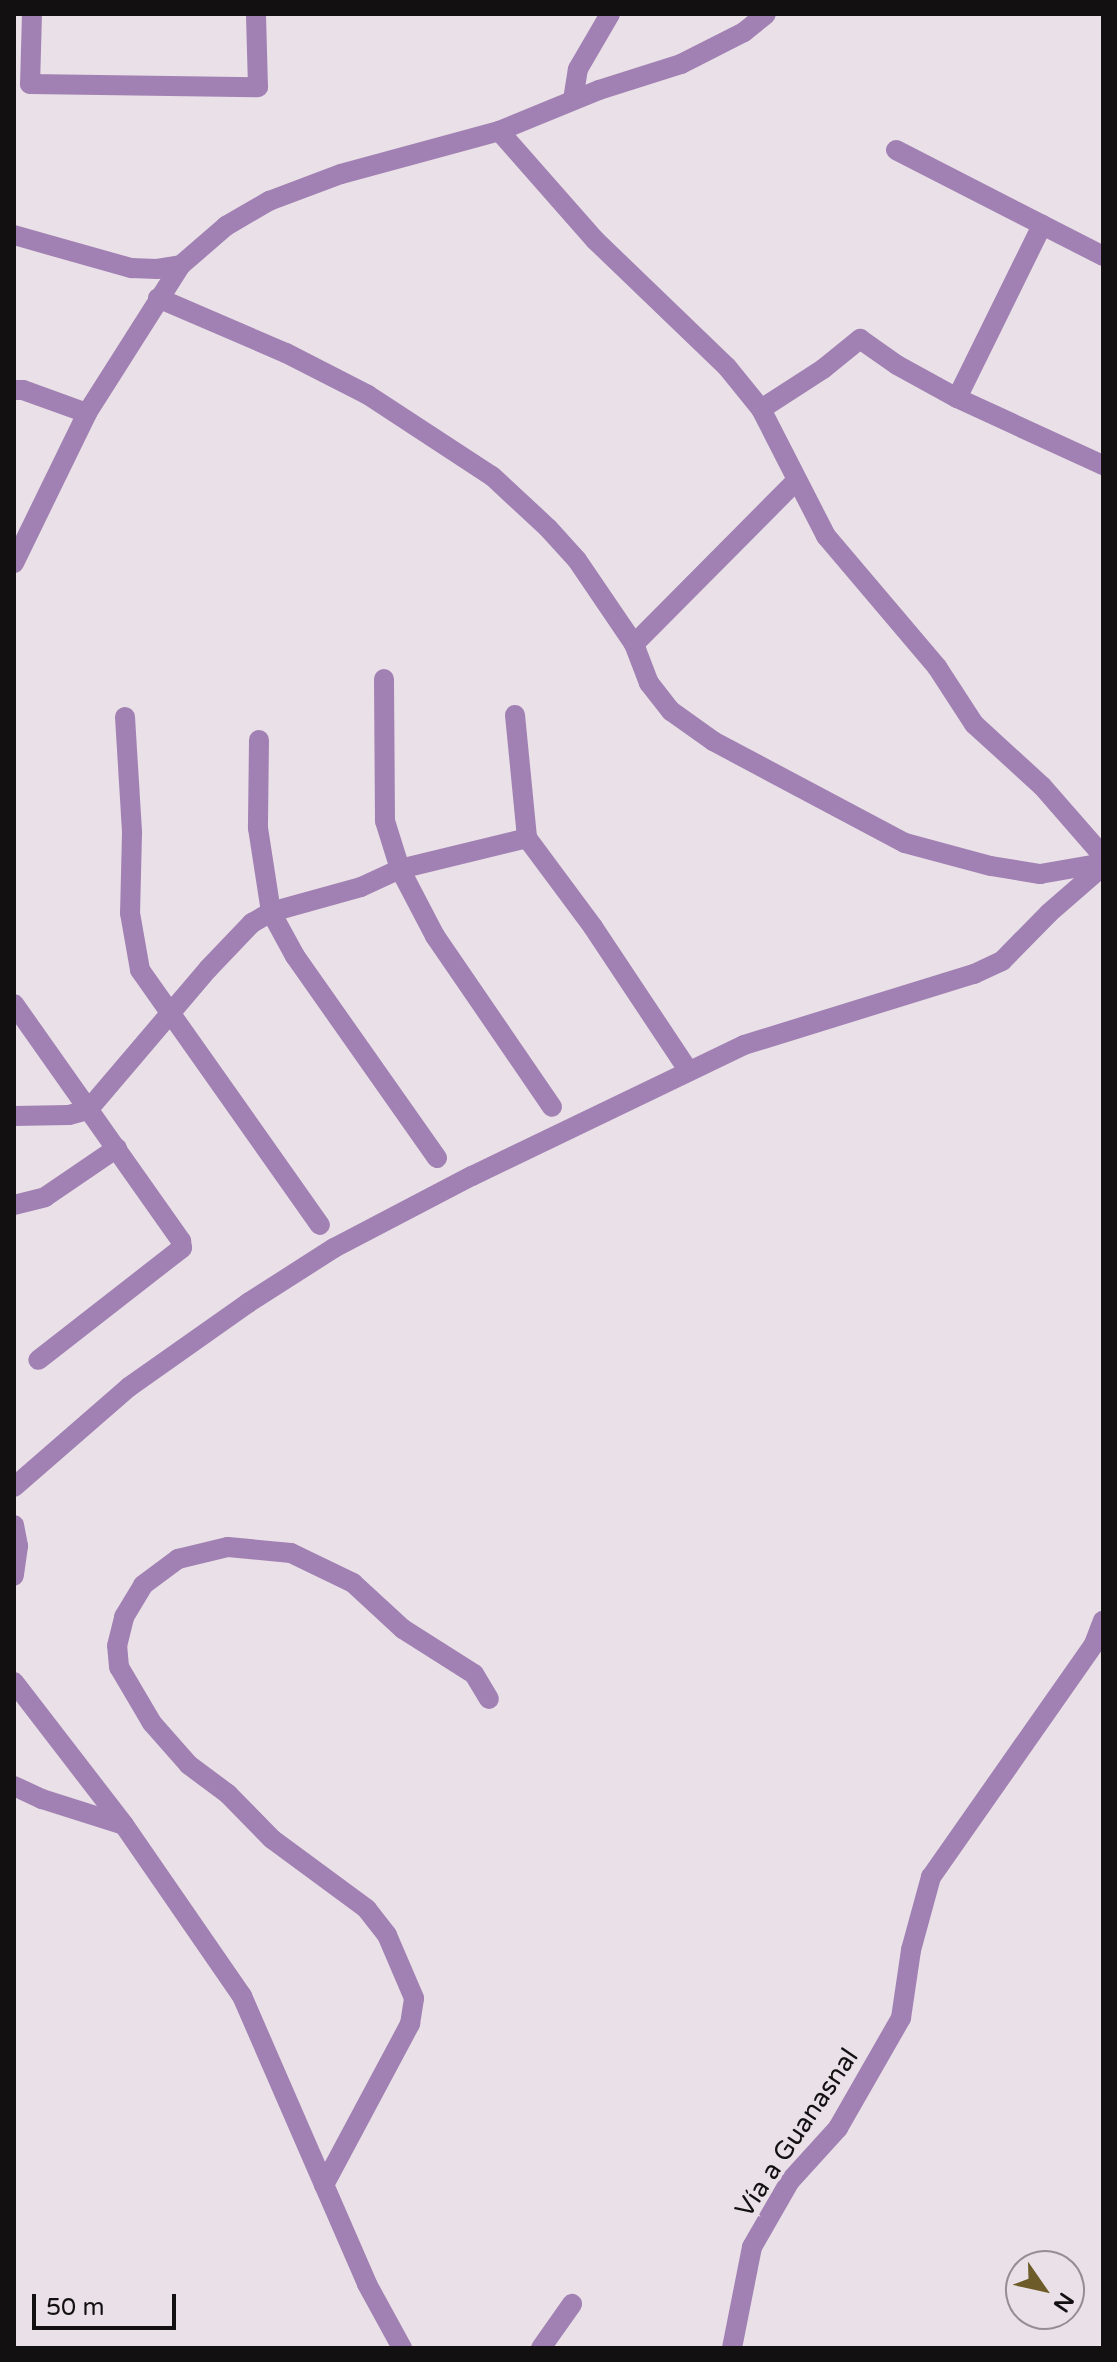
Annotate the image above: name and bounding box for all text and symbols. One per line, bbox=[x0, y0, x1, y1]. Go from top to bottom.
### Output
street label: Vía a Guanasnal bbox=[729, 2043, 865, 2223]
north arrow bbox=[1005, 2250, 1085, 2330]
scale bar bbox=[36, 2278, 180, 2328]
text: N bbox=[1048, 2288, 1079, 2317]
text: 50 m bbox=[46, 2293, 104, 2322]

